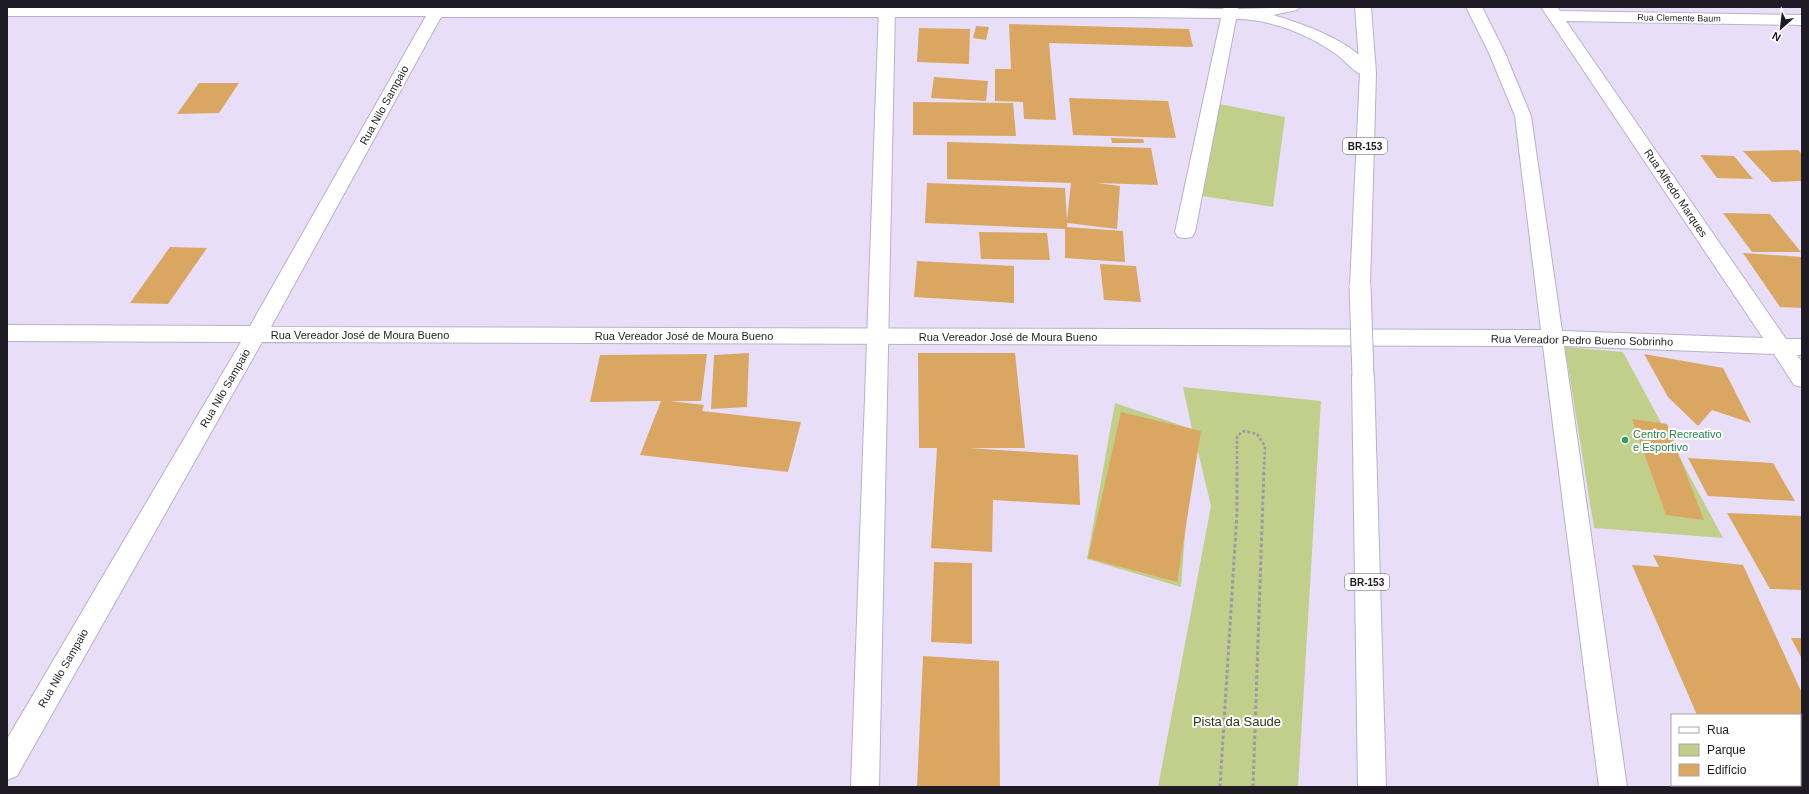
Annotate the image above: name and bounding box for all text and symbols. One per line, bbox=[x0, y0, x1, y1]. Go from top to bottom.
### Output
north arrow bbox=[1761, 8, 1801, 48]
street label: Rua Clemente Baum bbox=[1637, 12, 1721, 24]
text: N bbox=[1770, 30, 1783, 44]
street label: Rua Nilo Sampaio bbox=[357, 63, 411, 147]
road number: BR-153 bbox=[1343, 138, 1387, 154]
street label: Rua Alfredo Marques bbox=[1642, 147, 1710, 240]
street label: Rua Vereador José de Moura Bueno bbox=[271, 329, 449, 341]
street label: Rua Vereador José de Moura Bueno bbox=[595, 330, 773, 342]
street label: Rua Vereador José de Moura Bueno bbox=[919, 331, 1097, 343]
street label: Rua Vereador Pedro Bueno Sobrinho bbox=[1491, 332, 1673, 348]
street label: Rua Nilo Sampaio bbox=[198, 347, 252, 429]
place label: Centro Recreativo e Esportivo bbox=[1633, 428, 1722, 453]
marker: Centro Recreativo e Esportivo bbox=[1620, 435, 1630, 445]
road number: BR-153 bbox=[1345, 574, 1389, 590]
street label: Rua Nilo Sampaio bbox=[36, 627, 90, 709]
park label: Pista da Saude bbox=[1193, 714, 1281, 729]
legend bbox=[1671, 714, 1801, 786]
text: Rua bbox=[1707, 723, 1729, 737]
text: Parque bbox=[1707, 743, 1746, 757]
text: Edifício bbox=[1707, 763, 1747, 777]

